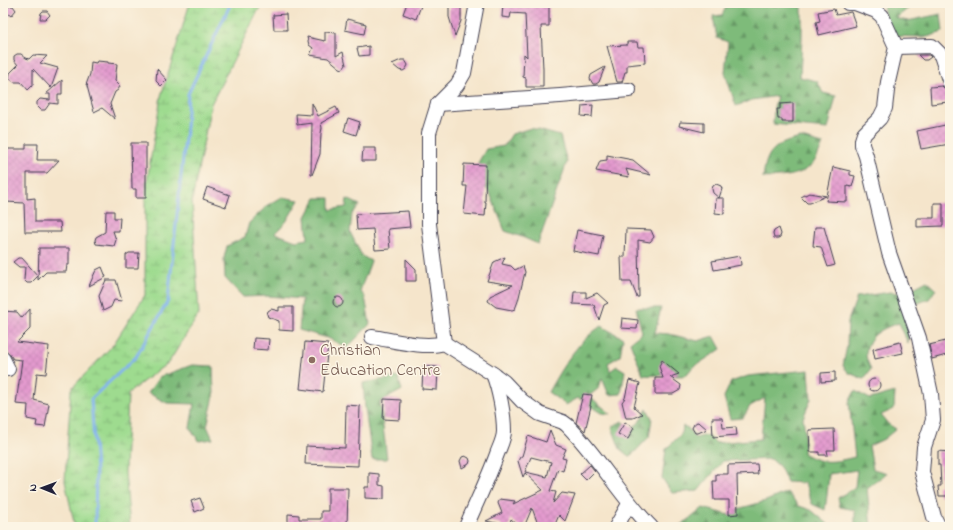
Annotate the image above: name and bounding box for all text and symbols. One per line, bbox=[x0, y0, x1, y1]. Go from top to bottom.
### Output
place label: Christian Education Centre bbox=[320, 338, 441, 383]
marker: Christian Education Centre bbox=[307, 355, 317, 365]
north arrow bbox=[22, 468, 62, 508]
text: N bbox=[25, 484, 41, 492]

